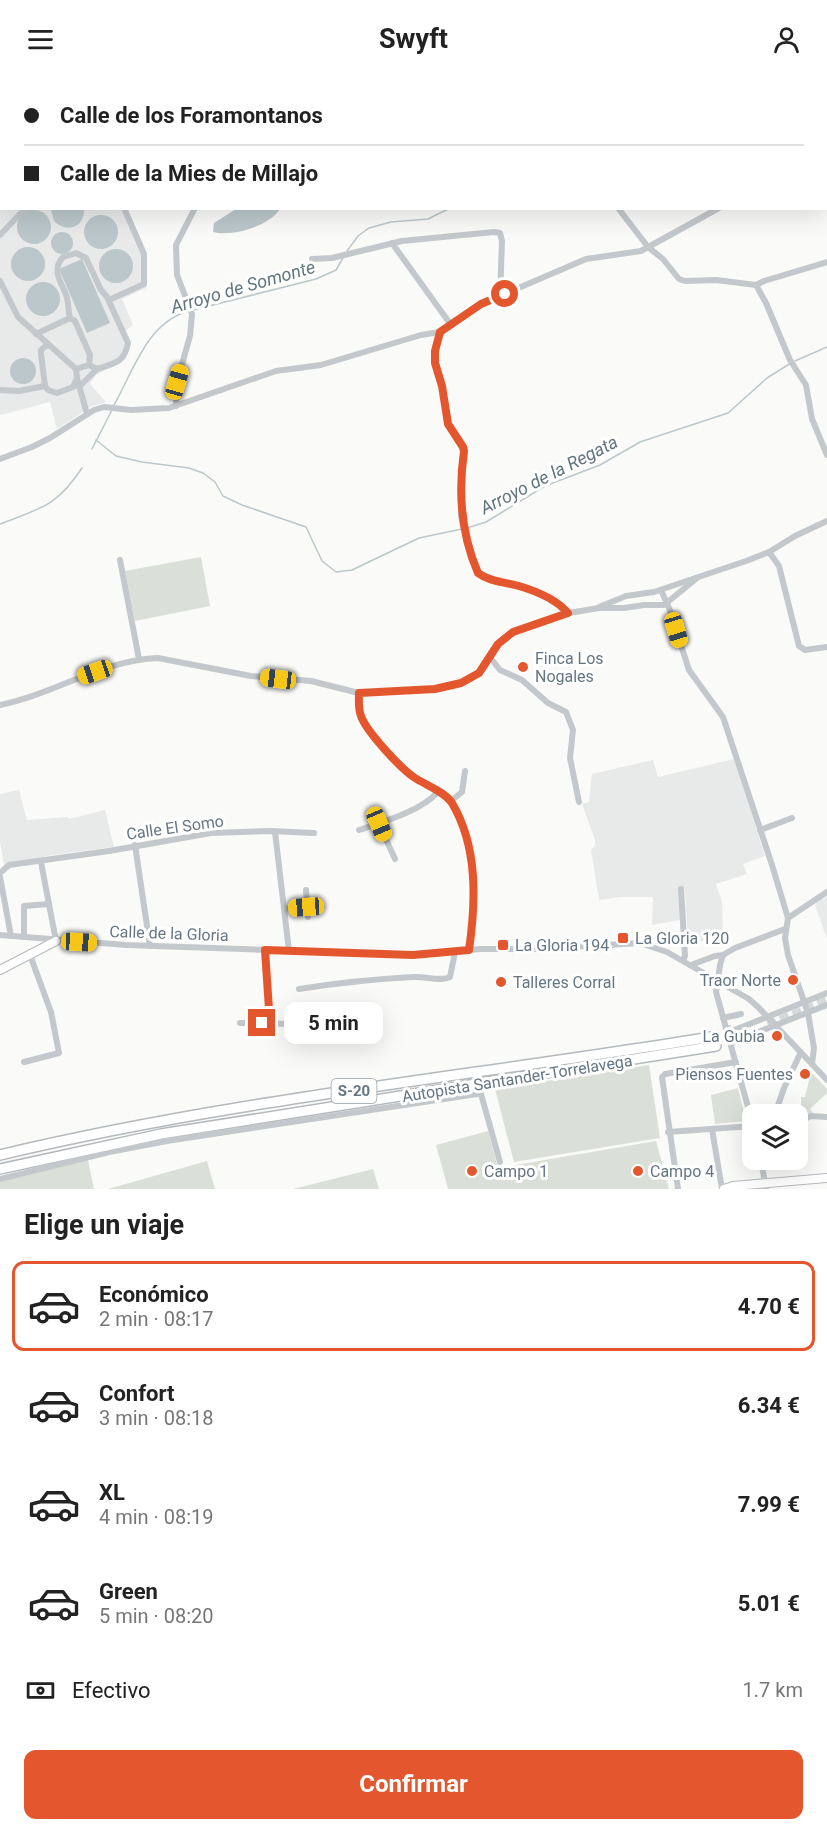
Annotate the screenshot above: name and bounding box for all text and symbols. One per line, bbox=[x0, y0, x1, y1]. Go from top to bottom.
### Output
icon: menu bbox=[24, 23, 57, 56]
text: Swyft bbox=[379, 23, 448, 55]
icon: person bbox=[770, 23, 803, 56]
text: Calle de los Foramontanos bbox=[60, 103, 323, 128]
text: Calle de la Mies de Millajo bbox=[60, 161, 318, 186]
water label: Arroyo de Somonte bbox=[167, 256, 317, 317]
route start bbox=[491, 280, 518, 307]
car bbox=[163, 362, 191, 402]
water label: Arroyo de la Regata bbox=[476, 431, 621, 519]
car bbox=[662, 610, 690, 650]
place label: Finca Los Nogales bbox=[535, 649, 604, 686]
car bbox=[75, 658, 115, 686]
marker: Finca Los Nogales bbox=[516, 660, 530, 674]
car bbox=[259, 668, 297, 690]
car bbox=[364, 804, 394, 844]
street label: Calle El Somo bbox=[125, 811, 225, 844]
car bbox=[287, 897, 325, 917]
street label: Calle de la Gloria bbox=[109, 922, 229, 945]
place label: La Gloria 120 bbox=[635, 929, 729, 948]
marker: La Gloria 120 bbox=[616, 931, 630, 945]
car bbox=[61, 932, 97, 952]
place label: La Gloria 194 bbox=[515, 936, 609, 955]
marker: La Gloria 194 bbox=[496, 938, 510, 952]
place label: Traor Norte bbox=[700, 971, 781, 990]
place label: Talleres Corral bbox=[513, 973, 615, 992]
marker: Traor Norte bbox=[786, 973, 800, 987]
marker: Talleres Corral bbox=[494, 975, 508, 989]
callout: 5 min bbox=[283, 1002, 382, 1044]
route end bbox=[248, 1009, 275, 1036]
text: 5 min bbox=[308, 1011, 359, 1035]
place label: La Gubia bbox=[702, 1027, 765, 1046]
marker: La Gubia bbox=[770, 1029, 784, 1043]
street label: Autopista Santander-Torrelavega bbox=[401, 1051, 634, 1106]
place label: Piensos Fuentes bbox=[675, 1065, 793, 1084]
marker: Piensos Fuentes bbox=[798, 1067, 812, 1081]
road number: S-20 bbox=[332, 1079, 376, 1103]
map controls bbox=[742, 1104, 808, 1170]
button: layers bbox=[742, 1104, 808, 1170]
place label: Campo 1 bbox=[484, 1162, 548, 1181]
place label: Campo 4 bbox=[650, 1162, 714, 1181]
marker: Campo 1 bbox=[465, 1164, 479, 1178]
marker: Campo 4 bbox=[631, 1164, 645, 1178]
text: Elige un viaje bbox=[24, 1209, 184, 1241]
icon: car bbox=[27, 1279, 81, 1333]
text: Económico bbox=[99, 1282, 209, 1307]
text: 4.70 € bbox=[738, 1294, 800, 1319]
text: 2 min · 08:17 bbox=[99, 1307, 214, 1331]
icon: car bbox=[27, 1378, 81, 1432]
text: Confort bbox=[99, 1381, 174, 1406]
text: 6.34 € bbox=[738, 1393, 800, 1418]
text: 3 min · 08:18 bbox=[99, 1406, 214, 1430]
icon: car bbox=[27, 1477, 81, 1531]
text: XL bbox=[99, 1480, 125, 1505]
text: 7.99 € bbox=[738, 1492, 800, 1517]
text: 4 min · 08:19 bbox=[99, 1505, 214, 1529]
icon: car bbox=[27, 1576, 81, 1630]
text: Green bbox=[99, 1579, 158, 1604]
text: 5.01 € bbox=[738, 1591, 800, 1616]
text: 5 min · 08:20 bbox=[99, 1604, 214, 1628]
icon: cash bbox=[24, 1674, 57, 1707]
text: Efectivo bbox=[72, 1678, 150, 1703]
text: 1.7 km bbox=[743, 1678, 803, 1702]
button: Confirmar bbox=[24, 1750, 803, 1819]

